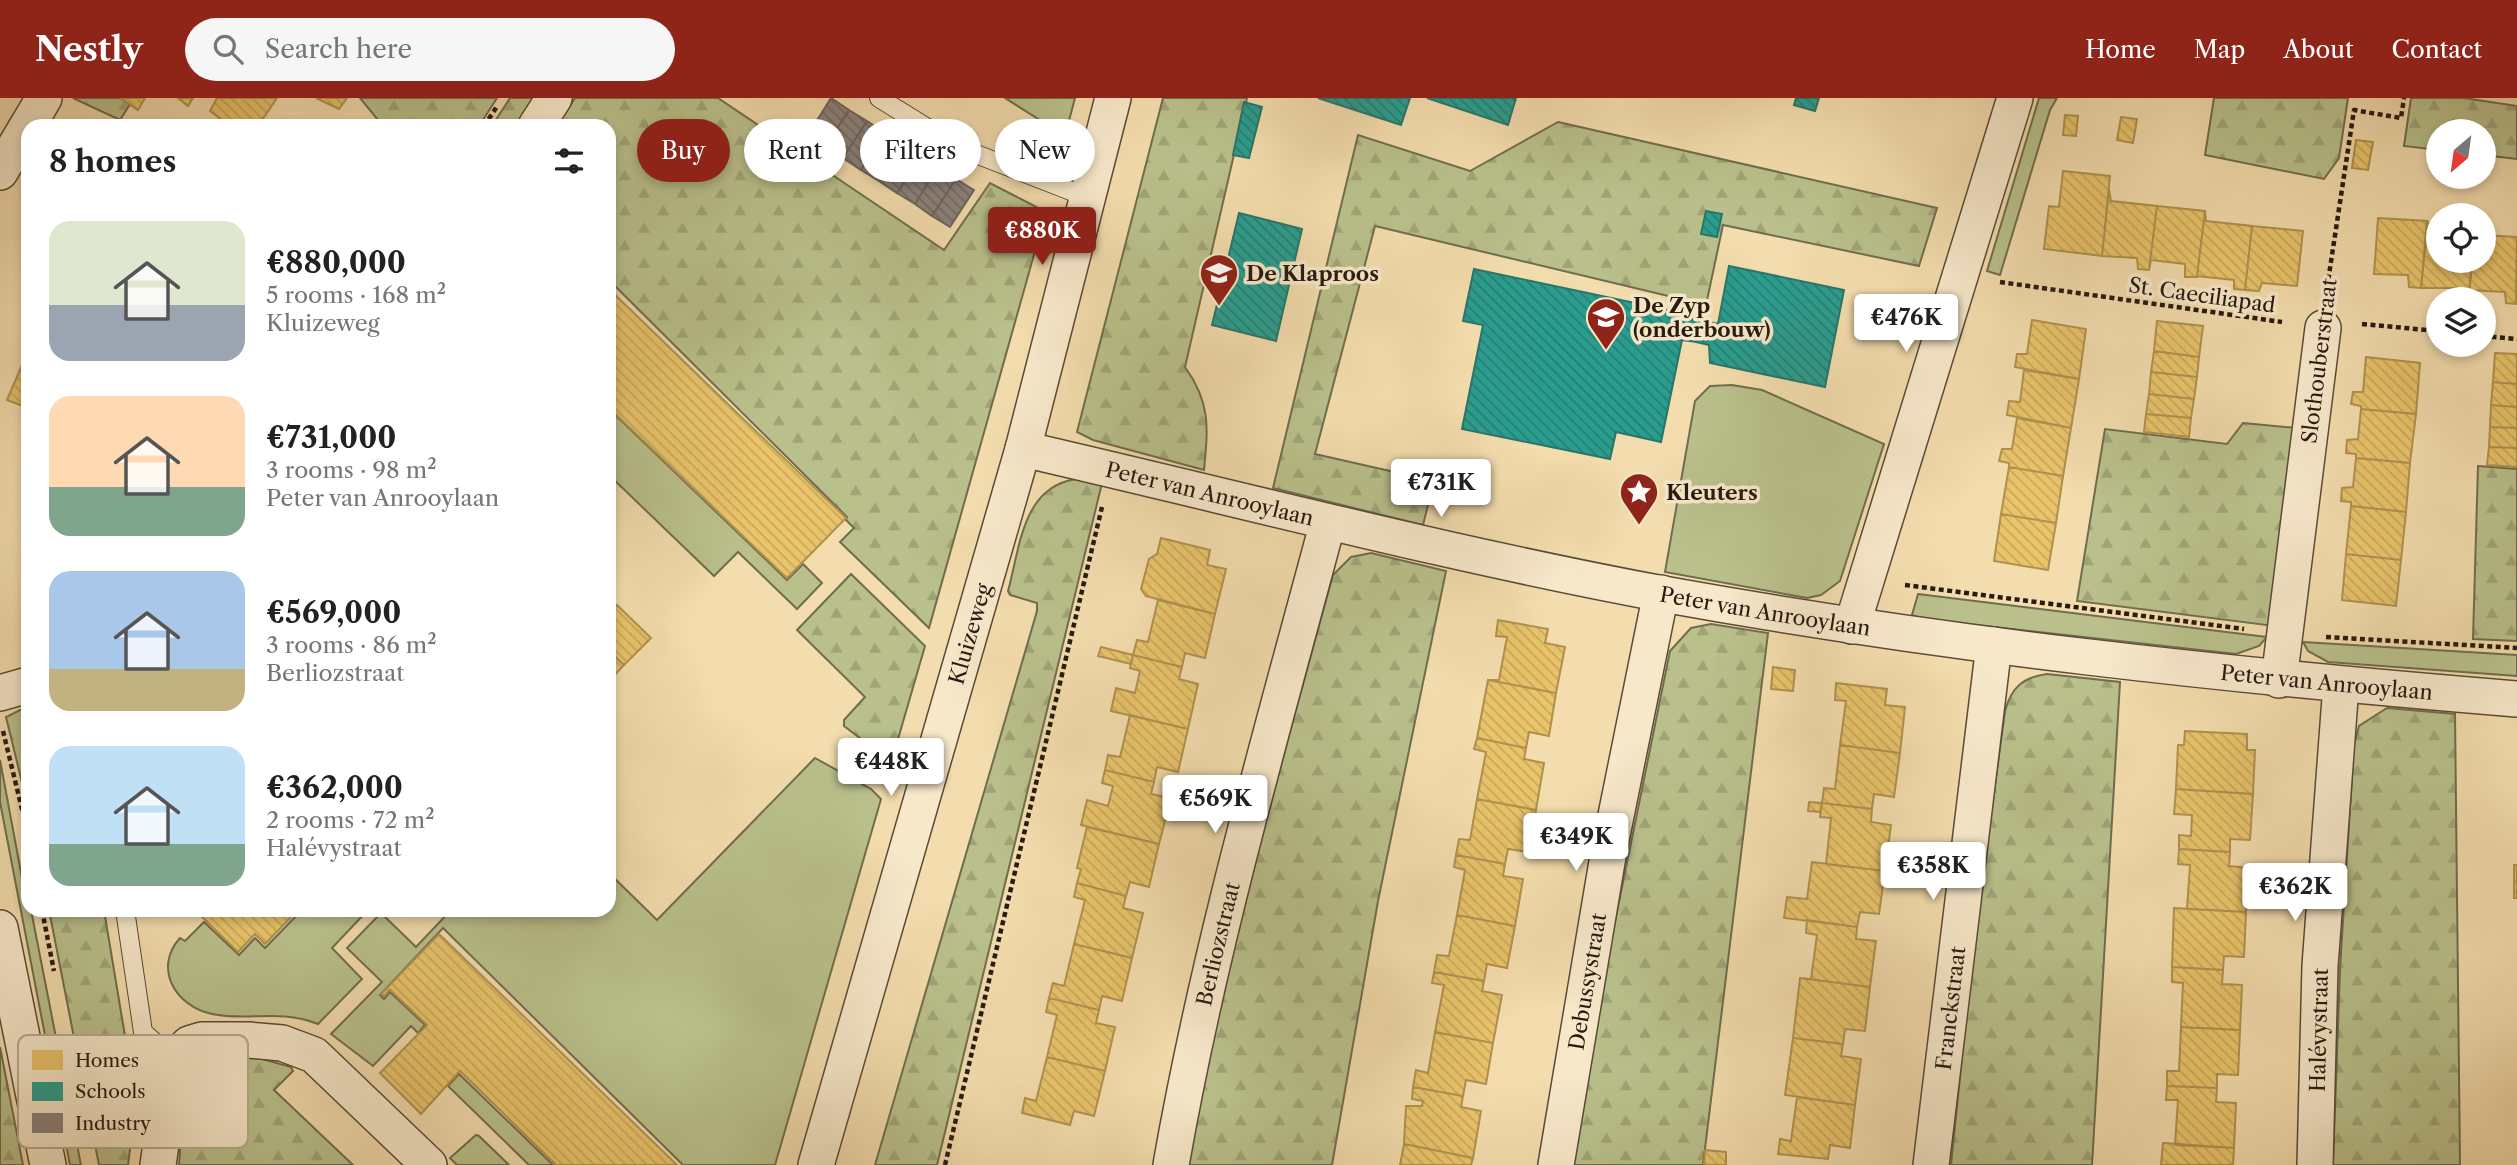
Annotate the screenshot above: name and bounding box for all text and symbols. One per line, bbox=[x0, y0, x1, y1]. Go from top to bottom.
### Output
search box bbox=[185, 18, 675, 81]
text: Nestly bbox=[35, 29, 143, 70]
icon: search bbox=[209, 30, 247, 68]
text: Search here bbox=[265, 33, 412, 65]
text: Home bbox=[2085, 35, 2156, 64]
text: Map bbox=[2194, 35, 2245, 64]
text: About bbox=[2283, 35, 2354, 64]
text: Contact bbox=[2392, 35, 2482, 64]
chip: Buy bbox=[637, 119, 730, 182]
chip: Rent bbox=[744, 119, 846, 182]
chip: Filters bbox=[860, 119, 981, 182]
chip: New bbox=[995, 119, 1095, 182]
north arrow bbox=[2426, 119, 2496, 189]
map controls bbox=[2426, 119, 2496, 357]
icon: filters bbox=[550, 142, 588, 180]
text: 8 homes bbox=[49, 143, 176, 180]
button: locate bbox=[2426, 203, 2496, 273]
pin: €880K bbox=[993, 208, 1091, 267]
text: €880K bbox=[1004, 216, 1080, 244]
text: €880,000 bbox=[266, 244, 406, 281]
icon: home bbox=[105, 249, 189, 333]
school or university icon: De Klaproos bbox=[1198, 252, 1240, 307]
place label: De Klaproos bbox=[1246, 261, 1379, 286]
street label: St. Caeciliapad bbox=[2127, 272, 2277, 318]
street label: Slothouberstraat bbox=[2296, 276, 2342, 445]
text: 5 rooms · 168 m² bbox=[266, 281, 446, 309]
button: layers bbox=[2426, 287, 2496, 357]
place label: De Zyp (onderbouw) bbox=[1633, 293, 1771, 342]
pin: €476K bbox=[1857, 294, 1955, 354]
school or university icon: De Zyp (onderbouw) bbox=[1585, 296, 1627, 351]
text: €476K bbox=[1870, 303, 1942, 331]
text: Kluizeweg bbox=[266, 309, 380, 337]
text: €731,000 bbox=[266, 419, 396, 456]
icon: home bbox=[105, 424, 189, 508]
text: 3 rooms · 98 m² bbox=[266, 456, 437, 484]
street label: Peter van Anrooylaan bbox=[1103, 456, 1316, 530]
pin: €731K bbox=[1392, 460, 1490, 519]
text: €731K bbox=[1407, 468, 1475, 496]
place icon: Kleuters bbox=[1618, 471, 1660, 526]
place label: Kleuters bbox=[1666, 480, 1758, 505]
text: Peter van Anrooylaan bbox=[266, 484, 499, 512]
street label: Kluizeweg bbox=[943, 580, 996, 687]
street label: Peter van Anrooylaan bbox=[1658, 581, 1872, 640]
text: €569,000 bbox=[266, 594, 401, 631]
icon: home bbox=[105, 599, 189, 683]
text: 3 rooms · 86 m² bbox=[266, 631, 437, 659]
text: Berliozstraat bbox=[266, 659, 404, 687]
street label: Peter van Anrooylaan bbox=[2219, 659, 2434, 704]
pin: €448K bbox=[842, 738, 940, 798]
text: €448K bbox=[854, 747, 928, 775]
text: €362,000 bbox=[266, 769, 403, 806]
icon: home bbox=[105, 774, 189, 858]
pin: €569K bbox=[1166, 776, 1264, 835]
text: €569K bbox=[1178, 784, 1252, 812]
text: 2 rooms · 72 m² bbox=[266, 806, 435, 834]
pin: €349K bbox=[1527, 814, 1625, 873]
text: €349K bbox=[1539, 822, 1613, 850]
text: Halévystraat bbox=[266, 834, 402, 862]
pin: €358K bbox=[1884, 842, 1982, 902]
text: €358K bbox=[1897, 851, 1969, 879]
pin: €362K bbox=[2246, 864, 2344, 923]
text: €362K bbox=[2258, 872, 2332, 900]
street label: Berliozstraat bbox=[1191, 879, 1244, 1008]
street label: Debussystraat bbox=[1563, 911, 1611, 1052]
street label: Franckstraat bbox=[1930, 944, 1970, 1071]
street label: Halévystraat bbox=[2304, 967, 2332, 1092]
legend bbox=[18, 1035, 248, 1148]
text: Homes bbox=[75, 1049, 139, 1072]
text: Schools bbox=[75, 1080, 145, 1103]
text: Industry bbox=[75, 1112, 151, 1135]

